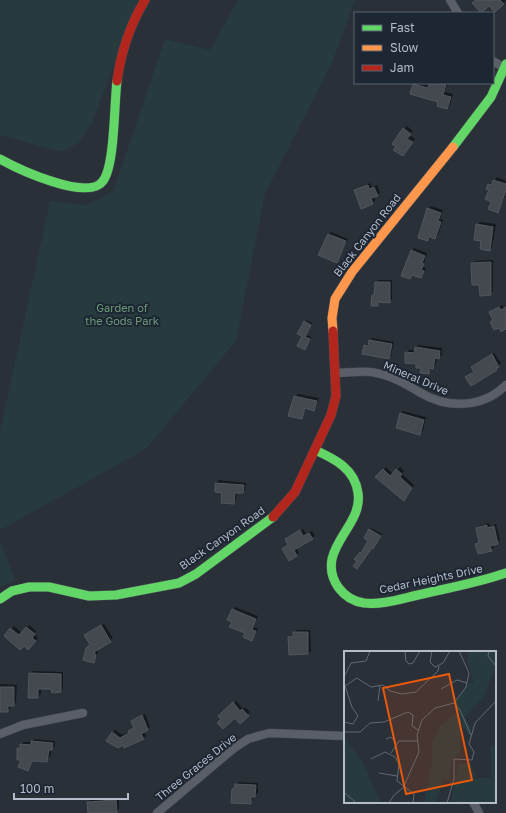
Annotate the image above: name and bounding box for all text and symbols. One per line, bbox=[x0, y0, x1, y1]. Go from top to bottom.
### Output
legend bbox=[354, 12, 494, 84]
text: Fast bbox=[390, 20, 415, 35]
text: Slow bbox=[390, 40, 418, 55]
text: Jam bbox=[390, 60, 414, 75]
street label: Black Canyon Road bbox=[330, 191, 403, 279]
park label: Garden of the Gods Park bbox=[85, 301, 159, 327]
street label: Mineral Drive bbox=[382, 358, 451, 397]
street label: Black Canyon Road bbox=[176, 503, 267, 572]
street label: Cedar Heights Drive bbox=[378, 561, 484, 596]
inset map bbox=[344, 651, 496, 803]
street label: Three Graces Drive bbox=[153, 730, 238, 803]
scale bar bbox=[14, 775, 128, 801]
text: 100 m bbox=[20, 781, 54, 796]

